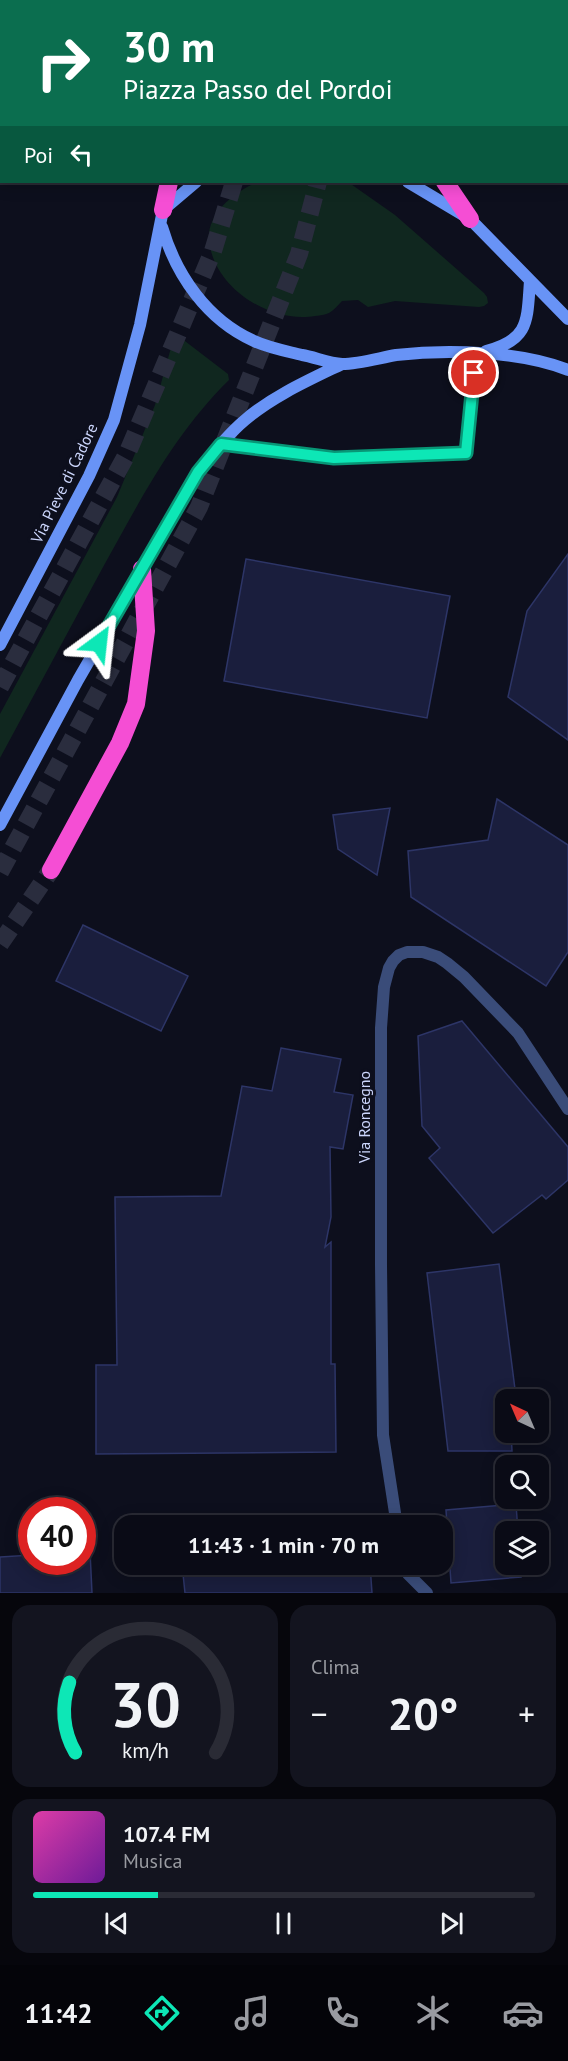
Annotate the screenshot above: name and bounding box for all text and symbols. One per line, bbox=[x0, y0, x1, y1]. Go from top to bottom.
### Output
text: 30 m bbox=[123, 19, 215, 74]
icon: right bbox=[24, 24, 102, 102]
text: Piazza Passo del Pordoi bbox=[123, 72, 393, 106]
icon: left bbox=[65, 138, 98, 171]
text: Poi bbox=[24, 141, 53, 169]
pin bbox=[448, 347, 499, 398]
icon: arrive bbox=[457, 356, 490, 389]
street label: Via Pieve di Cadore bbox=[26, 420, 102, 547]
position arrow bbox=[67, 611, 131, 675]
street label: Via Roncegno bbox=[354, 1071, 374, 1164]
north arrow bbox=[495, 1389, 549, 1443]
map controls bbox=[495, 1389, 549, 1575]
button: search bbox=[495, 1455, 549, 1509]
speed limit sign: 40 bbox=[18, 1497, 96, 1575]
button: layers bbox=[495, 1521, 549, 1575]
text: 11:43 · 1 min · 70 m bbox=[188, 1531, 379, 1559]
text: Clima bbox=[311, 1654, 360, 1680]
text: 30 bbox=[110, 1663, 180, 1744]
text: 20° bbox=[388, 1684, 458, 1742]
text: − bbox=[311, 1692, 328, 1735]
text: + bbox=[518, 1692, 535, 1735]
text: km/h bbox=[121, 1736, 168, 1764]
text: 107.4 FM bbox=[123, 1820, 210, 1848]
text: Musica bbox=[123, 1848, 182, 1874]
icon: previous bbox=[100, 1907, 133, 1940]
icon: pause bbox=[267, 1907, 300, 1940]
icon: next bbox=[435, 1907, 468, 1940]
icon: directions bbox=[141, 1992, 183, 2034]
icon: music bbox=[231, 1992, 273, 2034]
icon: phone bbox=[321, 1992, 363, 2034]
icon: climate bbox=[412, 1992, 454, 2034]
icon: car bbox=[502, 1992, 544, 2034]
text: 11:42 bbox=[24, 1996, 93, 2030]

